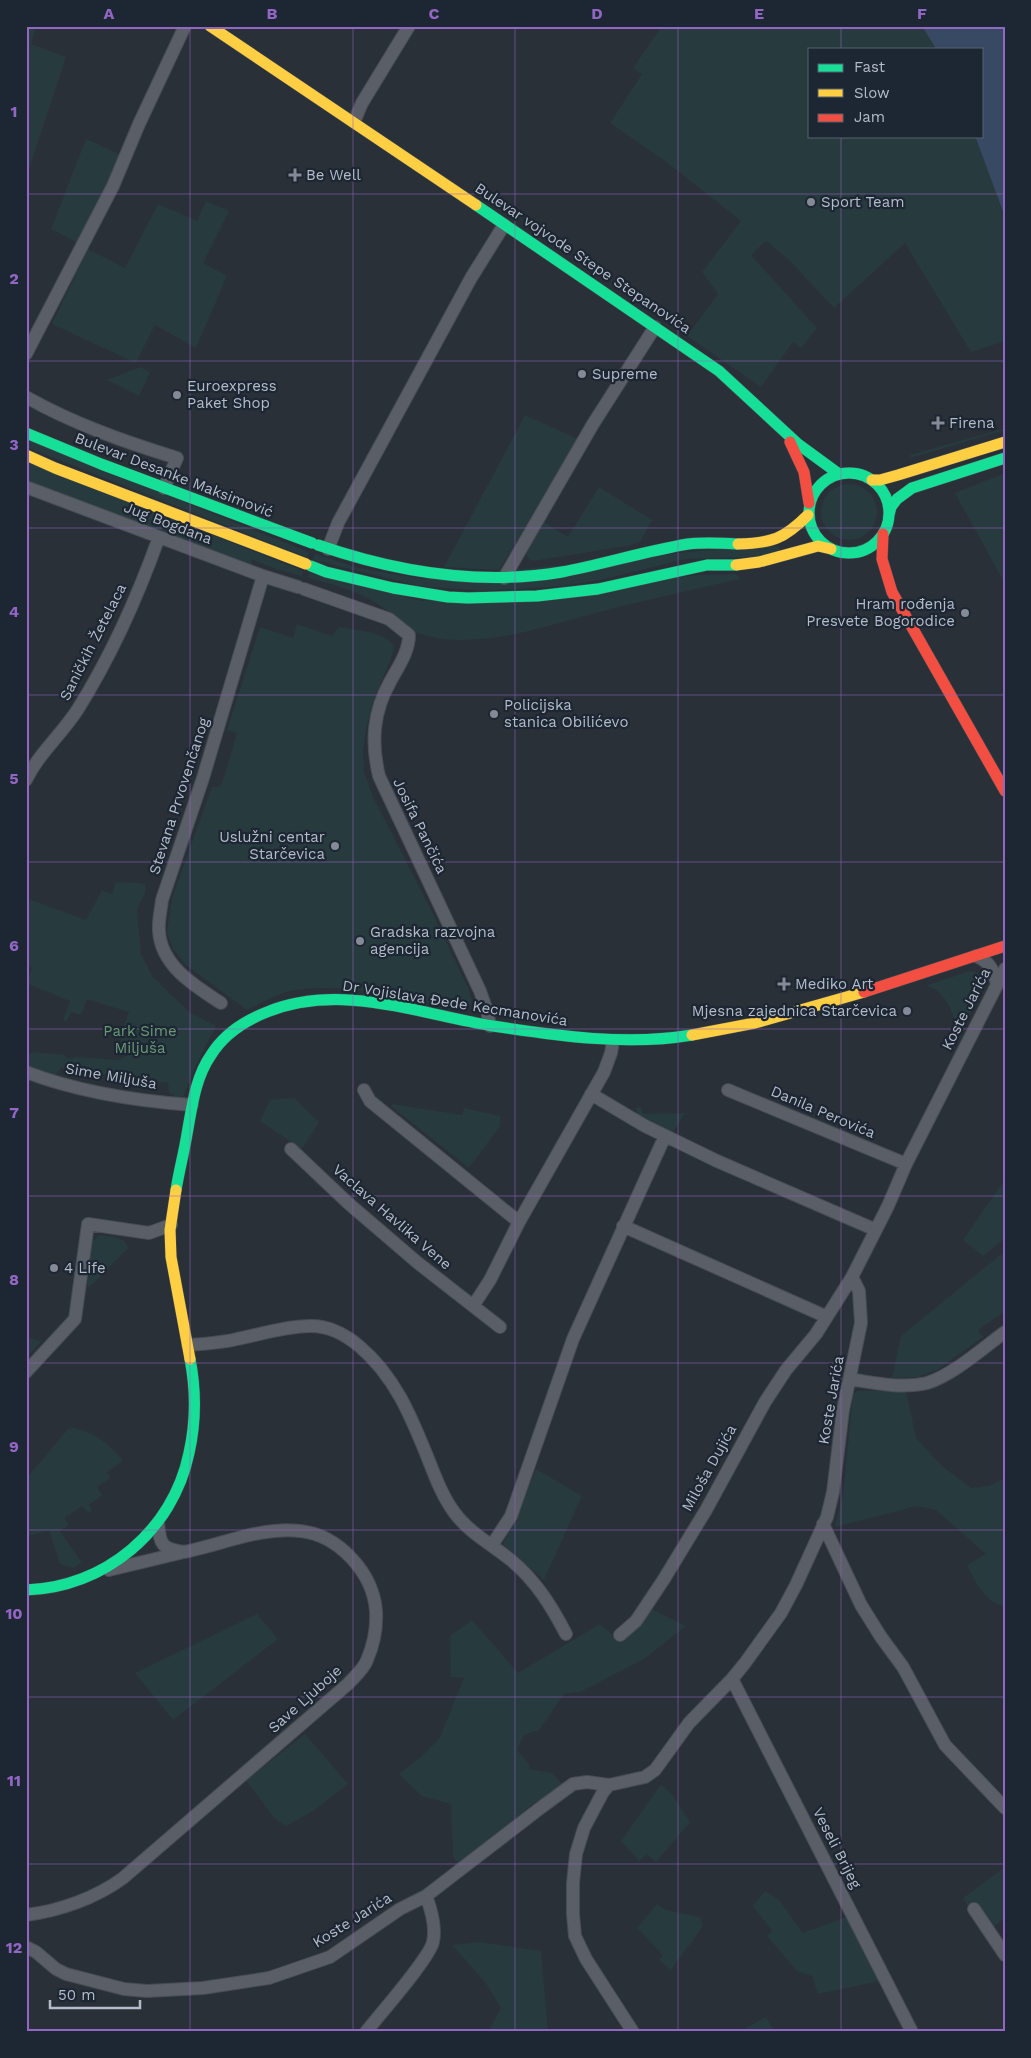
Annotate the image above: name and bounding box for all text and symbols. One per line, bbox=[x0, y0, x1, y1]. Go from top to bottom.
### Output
text: A bbox=[104, 4, 115, 23]
text: B bbox=[267, 4, 278, 23]
text: C bbox=[429, 4, 440, 23]
text: D bbox=[591, 4, 603, 23]
text: E bbox=[754, 4, 764, 23]
text: F bbox=[917, 4, 927, 23]
legend bbox=[808, 48, 984, 138]
text: Fast bbox=[854, 58, 886, 76]
text: Slow bbox=[854, 84, 890, 102]
text: 1 bbox=[11, 102, 17, 121]
text: Jam bbox=[854, 108, 885, 126]
place label: Be Well bbox=[306, 166, 361, 184]
marker: Be Well bbox=[288, 168, 302, 182]
street label: Bulevar vojvode Stepe Stepanovića bbox=[472, 179, 695, 337]
place label: Sport Team bbox=[821, 193, 904, 211]
marker: Sport Team bbox=[805, 196, 817, 208]
text: 2 bbox=[9, 269, 19, 288]
place label: Supreme bbox=[592, 365, 658, 383]
marker: Supreme bbox=[576, 368, 588, 380]
place label: Euroexpress Paket Shop bbox=[187, 377, 277, 412]
marker: Euroexpress Paket Shop bbox=[171, 389, 183, 401]
place label: Firena bbox=[949, 414, 995, 432]
marker: Firena bbox=[931, 416, 945, 430]
street label: Bulevar Desanke Maksimović bbox=[72, 429, 276, 521]
text: 3 bbox=[9, 435, 19, 454]
street label: Jug Bogdana bbox=[121, 498, 215, 548]
street label: Saničkih Žetelaca bbox=[56, 580, 131, 704]
place label: Hram rođenja Presvete Bogorodice bbox=[806, 595, 956, 630]
text: 4 bbox=[9, 602, 19, 621]
marker: Hram rođenja Presvete Bogorodice bbox=[959, 607, 971, 619]
place label: Policijska stanica Obilićevo bbox=[504, 696, 628, 731]
marker: Policijska stanica Obilićevo bbox=[488, 708, 500, 720]
street label: Stevana Prvovenčanog bbox=[145, 715, 213, 877]
text: 5 bbox=[9, 769, 19, 788]
street label: Josifa Pančića bbox=[389, 775, 451, 877]
place label: Uslužni centar Starčevica bbox=[219, 828, 326, 863]
marker: Uslužni centar Starčevica bbox=[329, 840, 341, 852]
place label: Gradska razvojna agencija bbox=[370, 923, 496, 958]
marker: Gradska razvojna agencija bbox=[354, 935, 366, 947]
text: 6 bbox=[9, 936, 19, 955]
street label: Koste Jarića bbox=[938, 965, 995, 1053]
place label: Mediko Art bbox=[795, 975, 874, 993]
street label: Dr Vojislava Đede Kecmanovića bbox=[341, 976, 569, 1030]
marker: Mediko Art bbox=[777, 977, 791, 991]
place label: Mjesna zajednica Starčevica bbox=[692, 1002, 898, 1020]
marker: Mjesna zajednica Starčevica bbox=[901, 1005, 913, 1017]
park label: Park Sime Miljuša bbox=[103, 1022, 177, 1057]
street label: Sime Miljuša bbox=[64, 1059, 159, 1093]
street label: Danila Perovića bbox=[768, 1082, 878, 1142]
text: 7 bbox=[9, 1103, 19, 1122]
street label: Vaclava Havlika Vene bbox=[329, 1160, 455, 1274]
place label: 4 Life bbox=[64, 1259, 106, 1277]
marker: 4 Life bbox=[48, 1262, 60, 1274]
text: 8 bbox=[9, 1270, 19, 1289]
street label: Koste Jarića bbox=[814, 1354, 848, 1446]
street label: Miloša Dujića bbox=[678, 1421, 741, 1515]
text: 9 bbox=[9, 1437, 19, 1456]
text: 10 bbox=[5, 1604, 23, 1623]
street label: Save Ljuboje bbox=[265, 1661, 345, 1737]
text: 11 bbox=[7, 1771, 21, 1790]
street label: Veseli Brijeg bbox=[809, 1804, 865, 1892]
street label: Koste Jarića bbox=[309, 1888, 395, 1951]
text: 12 bbox=[6, 1938, 22, 1957]
scale bar bbox=[50, 1978, 140, 2010]
text: 50 m bbox=[58, 1986, 95, 2004]

